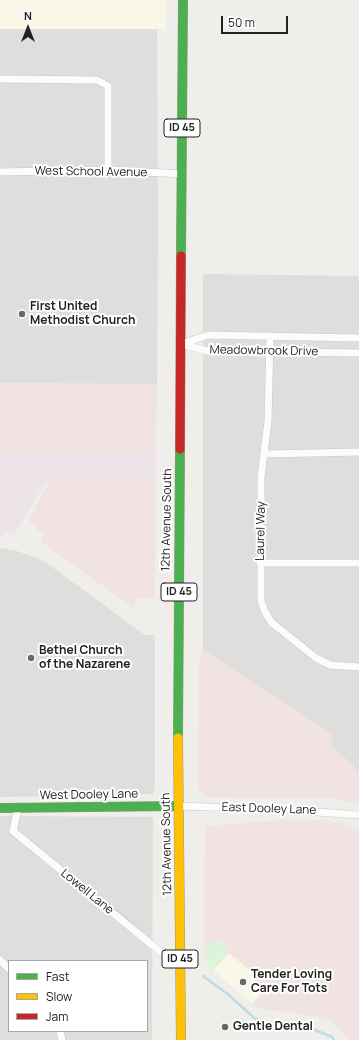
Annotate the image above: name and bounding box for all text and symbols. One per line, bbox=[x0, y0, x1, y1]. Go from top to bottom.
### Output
north arrow bbox=[8, 8, 48, 48]
text: N bbox=[24, 8, 32, 23]
scale bar bbox=[223, 8, 290, 34]
text: 50 m bbox=[228, 14, 255, 31]
road number: ID 45 bbox=[164, 119, 200, 137]
street label: West School Avenue bbox=[35, 164, 147, 180]
place label: First United Methodist Church bbox=[30, 300, 135, 328]
marker: First United Methodist Church bbox=[17, 309, 27, 319]
street label: Meadowbrook Drive bbox=[210, 343, 318, 359]
street label: 12th Avenue South bbox=[159, 468, 175, 572]
street label: Laurel Way bbox=[253, 501, 269, 561]
road number: ID 45 bbox=[161, 583, 197, 601]
place label: Bethel Church of the Nazarene bbox=[39, 644, 131, 672]
marker: Bethel Church of the Nazarene bbox=[26, 653, 36, 663]
street label: West Dooley Lane bbox=[40, 787, 138, 803]
street label: 12th Avenue South bbox=[159, 792, 175, 896]
street label: East Dooley Lane bbox=[221, 800, 317, 818]
street label: Lowell Lane bbox=[58, 866, 116, 918]
road number: ID 45 bbox=[162, 950, 198, 968]
legend bbox=[8, 960, 148, 1032]
text: Fast bbox=[46, 968, 70, 985]
place label: Tender Loving Care For Tots bbox=[251, 968, 332, 996]
marker: Tender Loving Care For Tots bbox=[238, 977, 248, 987]
text: Slow bbox=[46, 988, 72, 1005]
text: Jam bbox=[46, 1008, 68, 1025]
place label: Gentle Dental bbox=[233, 1020, 313, 1034]
marker: Gentle Dental bbox=[220, 1022, 230, 1032]

